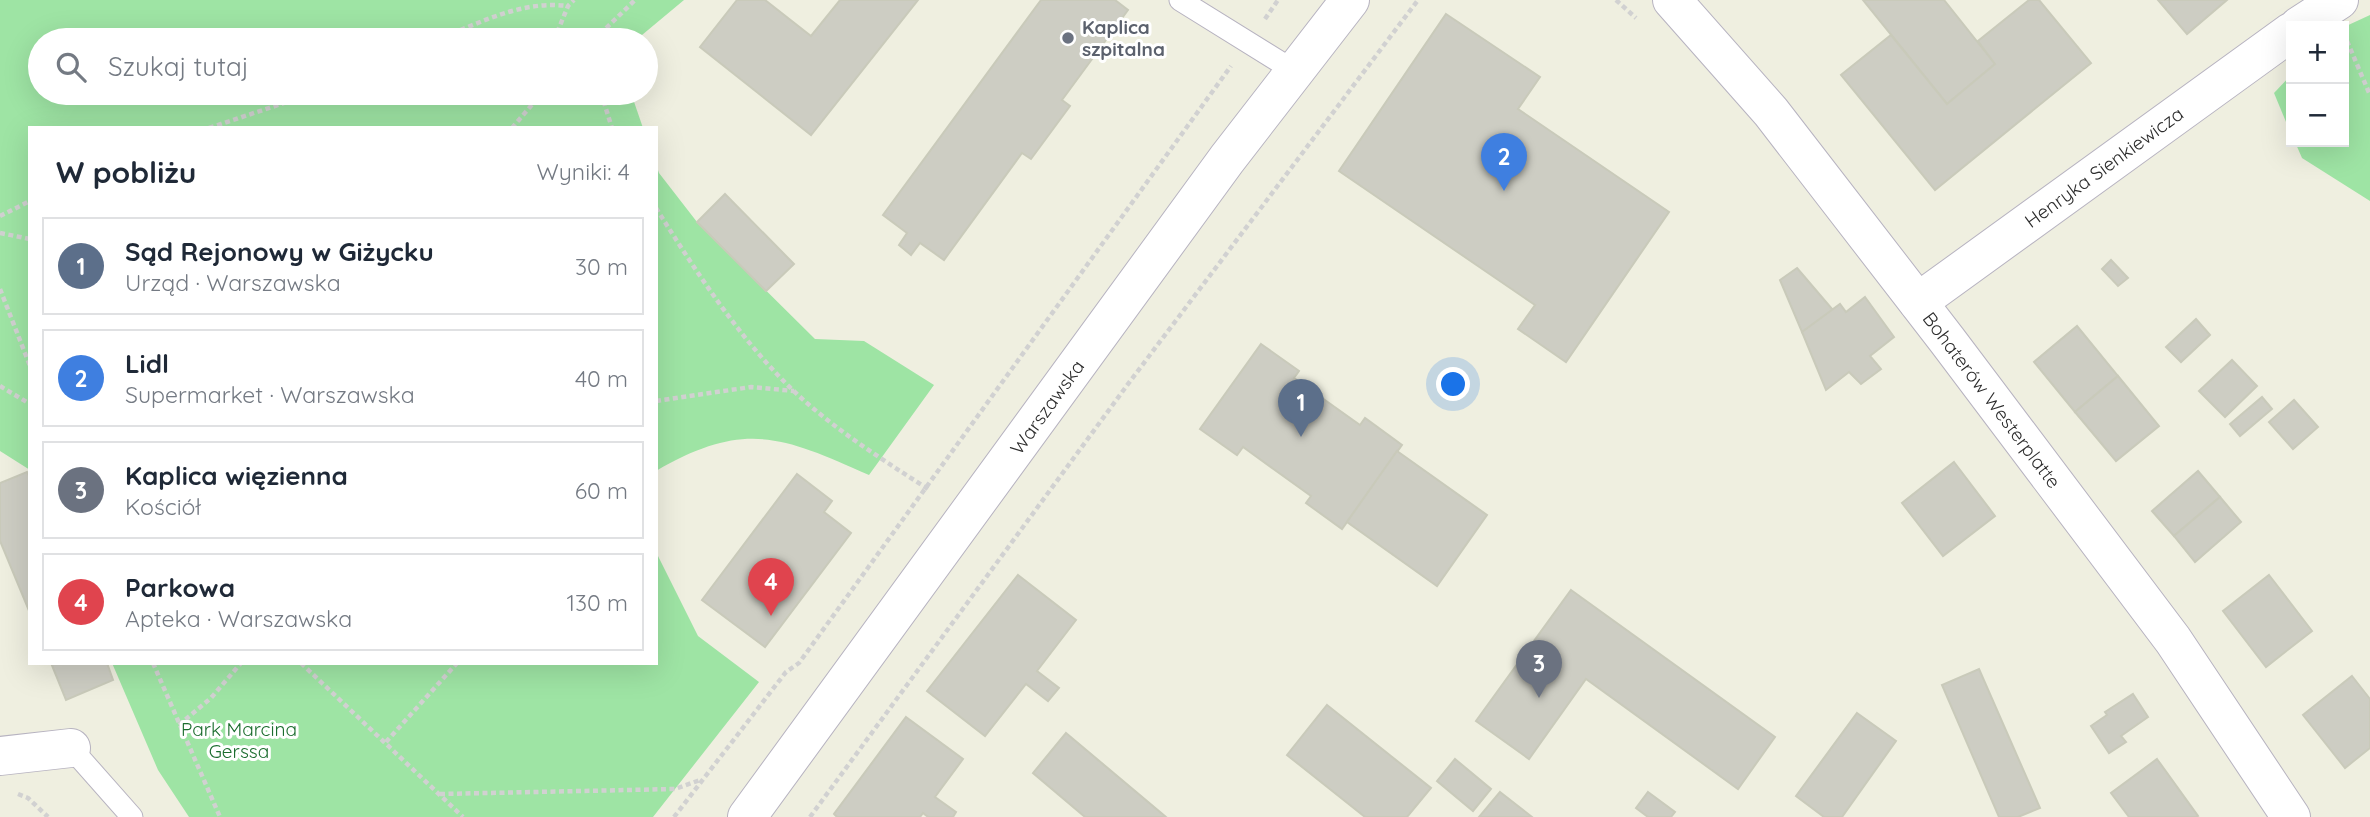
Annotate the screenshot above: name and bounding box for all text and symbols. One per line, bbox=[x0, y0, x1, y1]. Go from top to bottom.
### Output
place label: Kaplica szpitalna bbox=[1082, 15, 1165, 61]
map controls bbox=[2286, 21, 2349, 147]
button: + bbox=[2286, 21, 2349, 84]
search box bbox=[28, 28, 658, 105]
marker: Kaplica szpitalna bbox=[1060, 30, 1076, 46]
icon: search bbox=[52, 48, 90, 86]
text: Szukaj tutaj bbox=[108, 50, 249, 83]
button: − bbox=[2286, 84, 2349, 147]
street label: Henryka Sienkiewicza bbox=[2020, 101, 2188, 233]
pin: 2 bbox=[1481, 133, 1527, 191]
text: W pobliżu bbox=[56, 153, 196, 191]
text: Wyniki: 4 bbox=[537, 157, 630, 186]
text: Sąd Rejonowy w Giżycku bbox=[125, 235, 434, 268]
text: 1 bbox=[77, 252, 85, 281]
text: 30 m bbox=[575, 252, 628, 281]
text: Urząd · Warszawska bbox=[125, 268, 341, 297]
street label: Bohaterów Westerplatte bbox=[1918, 307, 2066, 493]
text: Lidl bbox=[125, 347, 169, 380]
street label: Warszawska bbox=[1005, 355, 1089, 459]
text: 2 bbox=[74, 364, 88, 393]
text: 40 m bbox=[575, 364, 628, 393]
your location bbox=[1436, 367, 1470, 401]
pin: 1 bbox=[1278, 379, 1324, 437]
text: Supermarket · Warszawska bbox=[125, 380, 415, 409]
text: Kaplica więzienna bbox=[125, 459, 348, 492]
text: 3 bbox=[75, 476, 87, 505]
text: 60 m bbox=[575, 476, 628, 505]
text: Kościół bbox=[125, 492, 201, 521]
pin: 4 bbox=[748, 558, 794, 616]
text: Parkowa bbox=[125, 571, 235, 604]
text: 4 bbox=[74, 588, 88, 617]
text: 130 m bbox=[566, 588, 628, 617]
text: Apteka · Warszawska bbox=[125, 604, 352, 633]
pin: 3 bbox=[1516, 640, 1562, 698]
park label: Park Marcina Gerssa bbox=[181, 717, 297, 763]

